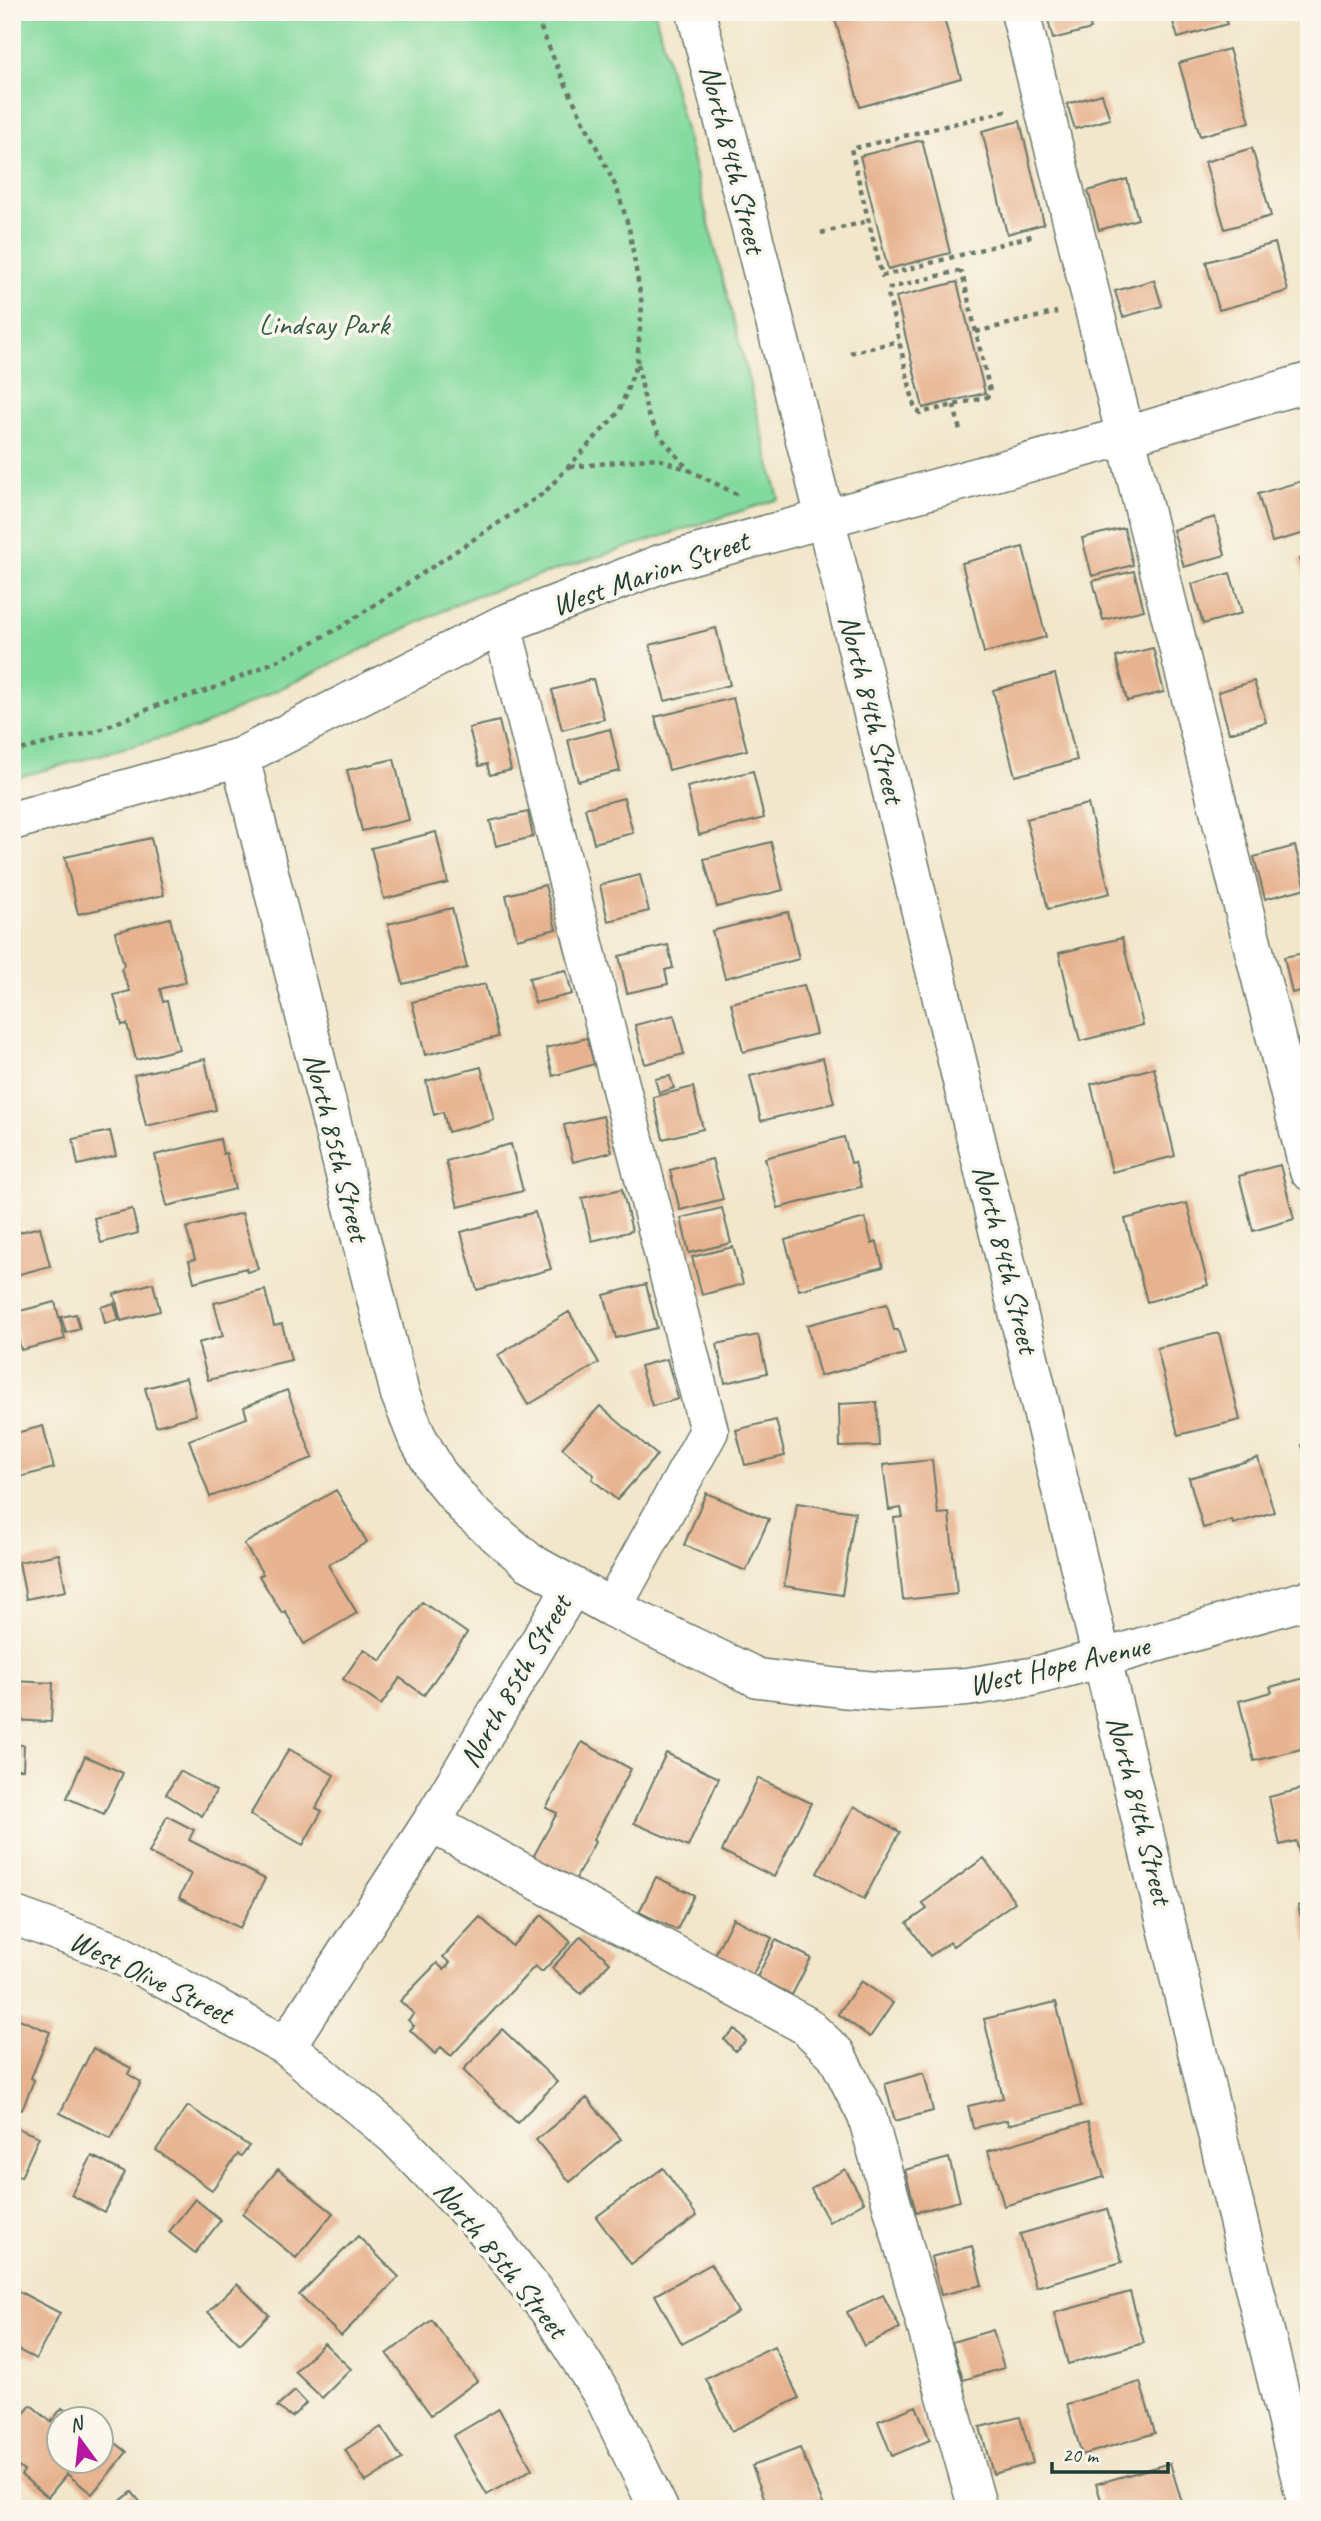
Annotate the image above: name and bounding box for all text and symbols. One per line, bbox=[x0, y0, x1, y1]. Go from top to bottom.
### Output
street label: North 84th Street bbox=[691, 61, 775, 260]
park label: Lindsay Park bbox=[259, 305, 391, 343]
street label: West Marion Street bbox=[547, 521, 756, 624]
street label: North 84th Street bbox=[830, 611, 914, 810]
street label: North 85th Street bbox=[295, 1049, 379, 1248]
street label: North 84th Street bbox=[964, 1161, 1048, 1360]
street label: North 85th Street bbox=[450, 1585, 581, 1774]
street label: West Hope Avenue bbox=[965, 1625, 1155, 1704]
street label: North 84th Street bbox=[1098, 1712, 1182, 1911]
street label: West Olive Street bbox=[63, 1921, 241, 2034]
street label: North 85th Street bbox=[426, 2172, 578, 2348]
north arrow bbox=[46, 2406, 116, 2476]
text: N bbox=[67, 2411, 88, 2438]
scale bar bbox=[1052, 2430, 1167, 2474]
text: 20 m bbox=[1062, 2442, 1100, 2468]

